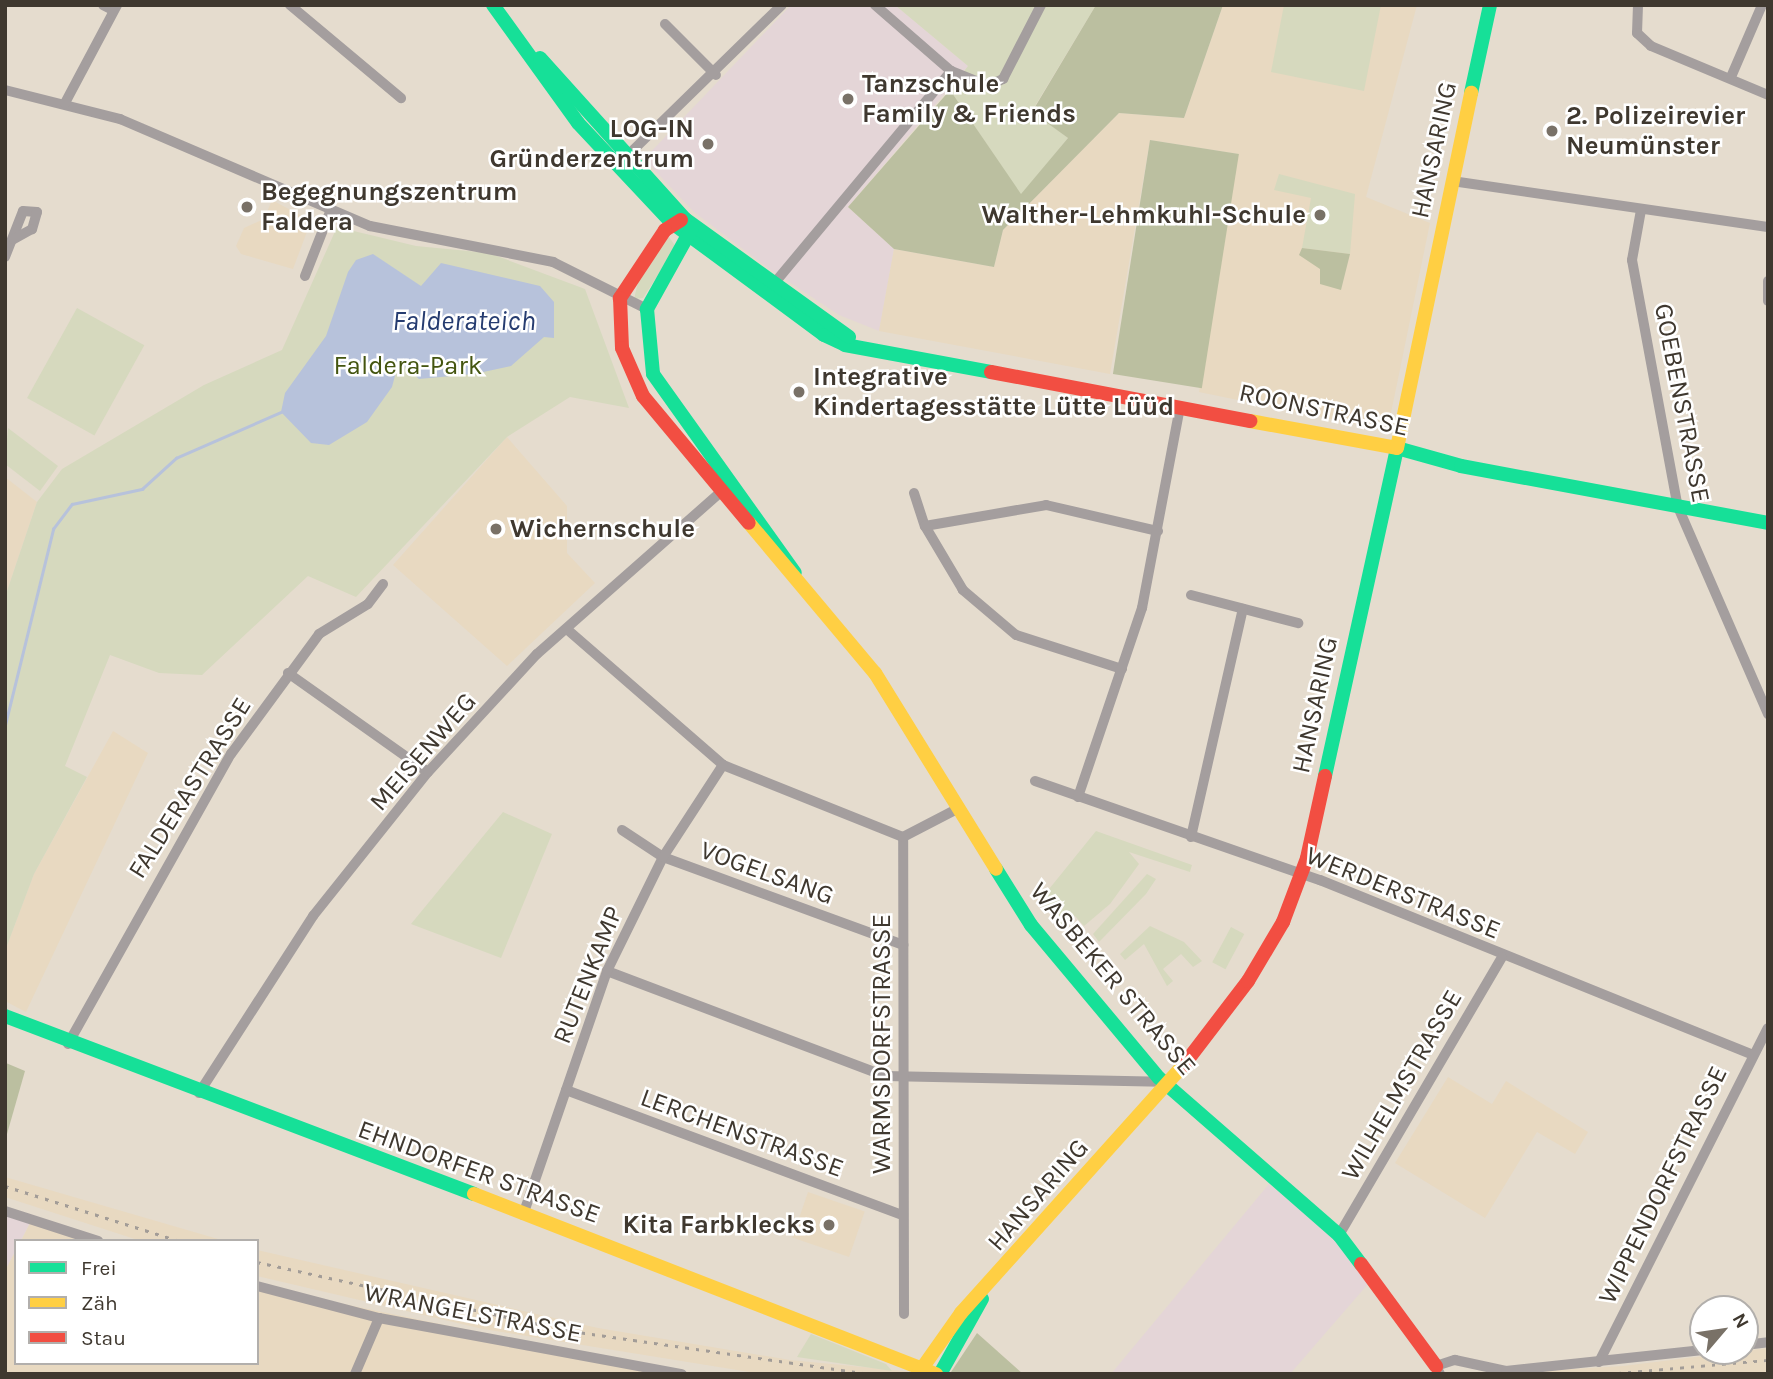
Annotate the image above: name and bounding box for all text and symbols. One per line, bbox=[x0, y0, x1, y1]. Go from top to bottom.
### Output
place label: Tanzschule Family & Friends bbox=[862, 68, 1076, 130]
street label: HANSARING bbox=[1404, 79, 1464, 221]
marker: Tanzschule Family & Friends bbox=[840, 91, 856, 107]
place label: 2. Polizeirevier Neumünster bbox=[1566, 100, 1745, 162]
place label: LOG-IN Gründerzentrum bbox=[489, 113, 694, 174]
marker: 2. Polizeirevier Neumünster bbox=[1544, 123, 1560, 139]
marker: LOG-IN Gründerzentrum bbox=[700, 136, 716, 152]
place label: Begegnungszentrum Faldera bbox=[261, 176, 518, 238]
marker: Begegnungszentrum Faldera bbox=[239, 199, 255, 215]
place label: Walther-Lehmkuhl-Schule bbox=[982, 199, 1306, 231]
marker: Walther-Lehmkuhl-Schule bbox=[1312, 207, 1328, 223]
street label: GOEBENSTRASSE bbox=[1647, 301, 1717, 505]
water label: Falderateich bbox=[392, 304, 536, 338]
park label: Faldera-Park bbox=[334, 350, 482, 382]
place label: Integrative Kindertagesstätte Lütte Lüüd bbox=[813, 361, 1174, 422]
street label: ROONSTRASSE bbox=[1236, 377, 1412, 443]
marker: Integrative Kindertagesstätte Lütte Lüüd bbox=[791, 384, 807, 400]
place label: Wichernschule bbox=[510, 513, 695, 545]
marker: Wichernschule bbox=[488, 521, 504, 537]
street label: HANSARING bbox=[1285, 634, 1345, 776]
street label: MEISENWEG bbox=[363, 686, 483, 818]
street label: FALDERASTRASSE bbox=[122, 692, 258, 884]
street label: VOGELSANG bbox=[696, 834, 838, 912]
street label: WERDERSTRASSE bbox=[1301, 840, 1505, 946]
street label: WASBEKER STRASSE bbox=[1023, 876, 1203, 1082]
street label: RUTENKAMP bbox=[546, 902, 630, 1048]
street label: WARMSDORFSTRASSE bbox=[866, 914, 898, 1174]
street label: WILHELMSTRASSE bbox=[1335, 984, 1469, 1186]
street label: WIPPENDORFSTRASSE bbox=[1592, 1061, 1734, 1309]
street label: LERCHENSTRASSE bbox=[636, 1082, 848, 1184]
street label: EHNDORFER STRASSE bbox=[354, 1114, 604, 1230]
street label: HANSARING bbox=[981, 1133, 1095, 1257]
place label: Kita Farbklecks bbox=[623, 1209, 815, 1241]
marker: Kita Farbklecks bbox=[821, 1217, 837, 1233]
legend bbox=[14, 1239, 259, 1365]
text: Frei bbox=[81, 1256, 117, 1280]
street label: WRANGELSTRASSE bbox=[362, 1277, 584, 1349]
text: Zäh bbox=[81, 1291, 118, 1315]
north arrow bbox=[1689, 1295, 1759, 1365]
text: N bbox=[1728, 1309, 1754, 1332]
text: Stau bbox=[81, 1326, 126, 1350]

